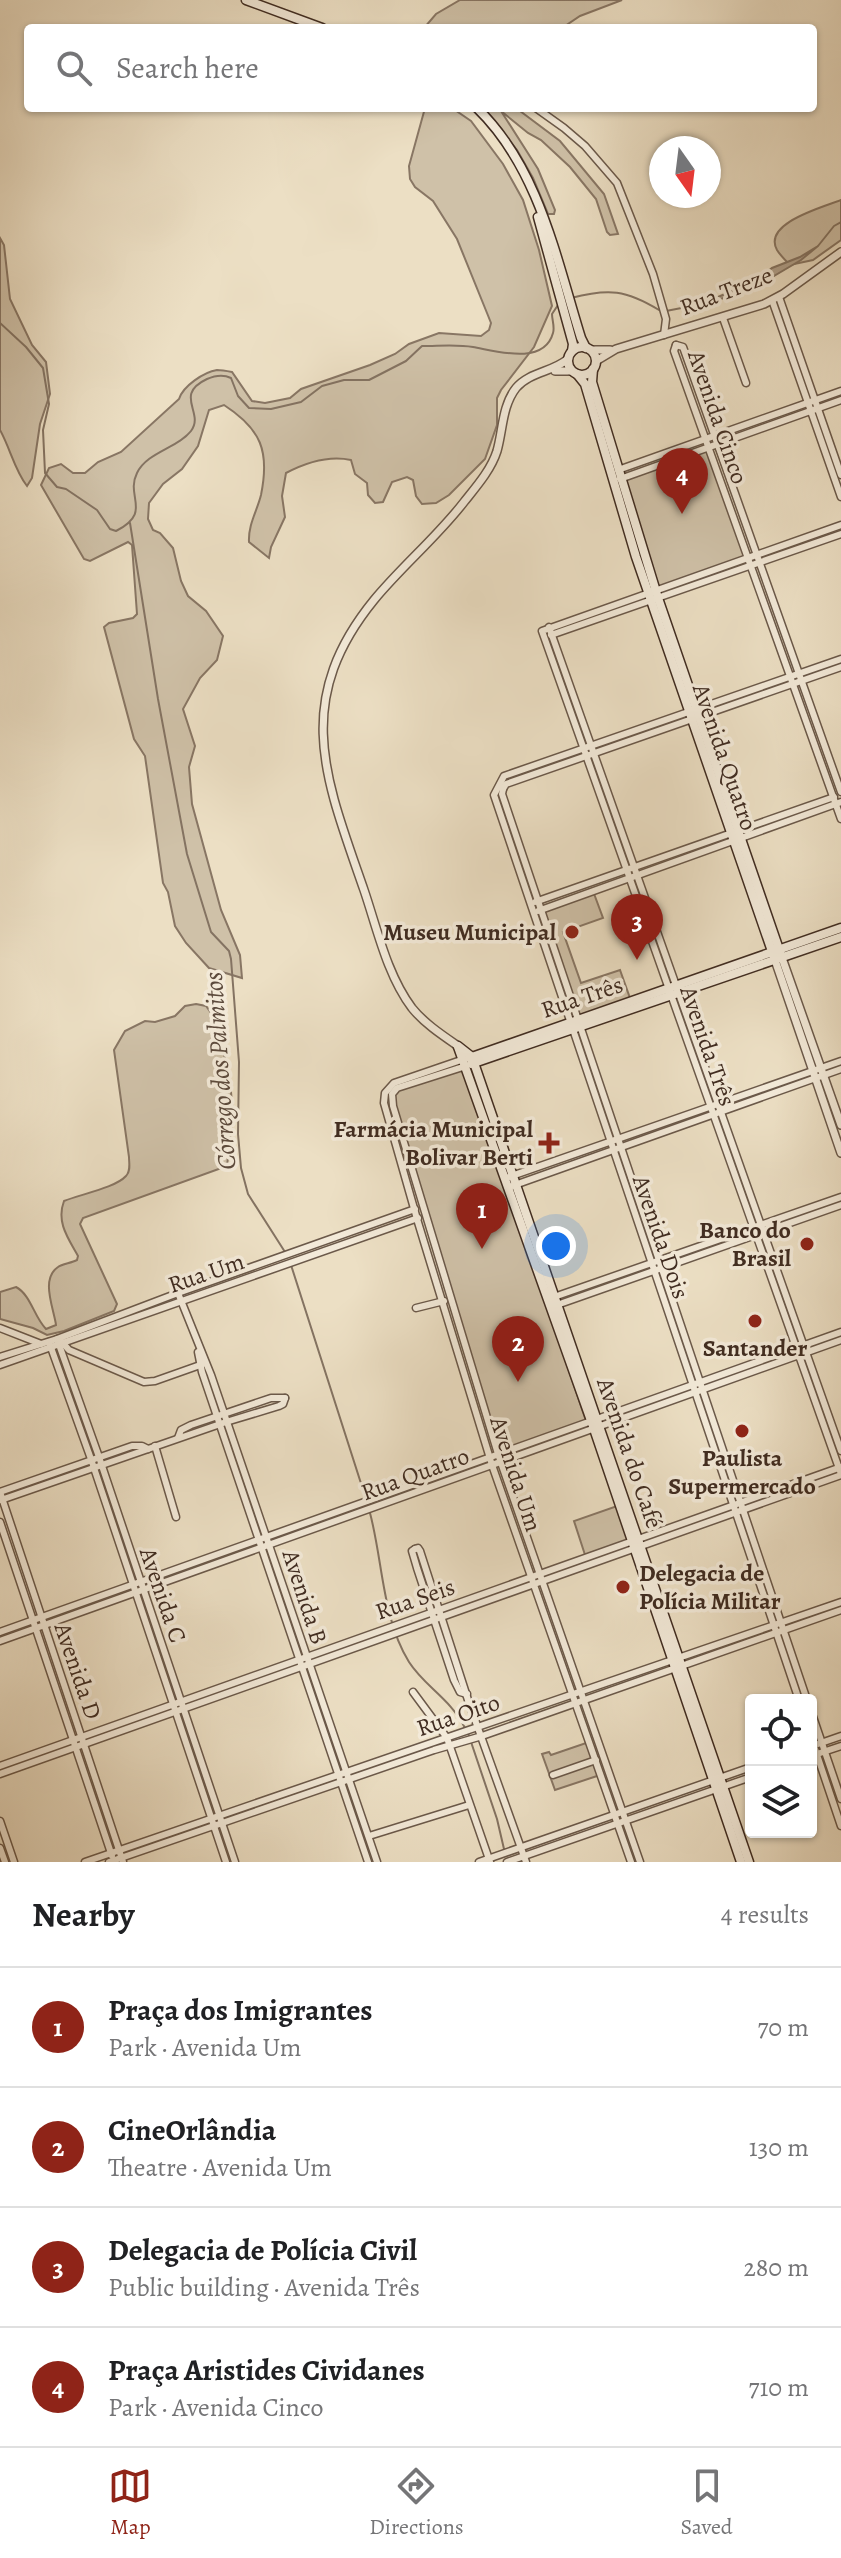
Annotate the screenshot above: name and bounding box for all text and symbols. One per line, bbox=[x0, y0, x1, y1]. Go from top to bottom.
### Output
search box bbox=[24, 24, 817, 112]
icon: search bbox=[52, 46, 96, 90]
text: Search here bbox=[116, 48, 259, 88]
north arrow bbox=[649, 136, 721, 208]
street label: Rua Treze bbox=[675, 259, 777, 323]
street label: Avenida Cinco bbox=[680, 345, 756, 488]
pin: 4 bbox=[656, 448, 708, 514]
street label: Avenida Quatro bbox=[685, 678, 765, 835]
pin: 3 bbox=[611, 894, 663, 960]
place label: Museu Municipal bbox=[383, 916, 557, 948]
marker: Museu Municipal bbox=[563, 923, 581, 941]
street label: Rua Três bbox=[537, 968, 627, 1026]
water label: Córrego dos Palmitos bbox=[196, 971, 244, 1171]
street label: Avenida Três bbox=[672, 981, 743, 1110]
place label: Farmácia Municipal Bolivar Berti bbox=[334, 1113, 534, 1173]
marker: Farmácia Municipal Bolivar Berti bbox=[540, 1134, 558, 1152]
street label: Avenida Dois bbox=[625, 1170, 697, 1303]
pin: 1 bbox=[456, 1183, 508, 1249]
place label: Banco do Brasil bbox=[699, 1214, 792, 1274]
your location bbox=[536, 1226, 576, 1266]
marker: Banco do Brasil bbox=[798, 1235, 816, 1253]
street label: Rua Um bbox=[164, 1245, 248, 1301]
marker: Santander bbox=[746, 1312, 764, 1330]
pin: 2 bbox=[492, 1316, 544, 1382]
place label: Santander bbox=[703, 1332, 807, 1364]
street label: Avenida do Café bbox=[589, 1372, 671, 1533]
street label: Avenida Um bbox=[482, 1411, 550, 1536]
marker: Paulista Supermercado bbox=[733, 1422, 751, 1440]
street label: Rua Quatro bbox=[357, 1440, 473, 1508]
place label: Paulista Supermercado bbox=[668, 1442, 816, 1502]
street label: Avenida C bbox=[132, 1542, 194, 1647]
street label: Avenida B bbox=[274, 1545, 335, 1648]
place label: Delegacia de Polícia Militar bbox=[639, 1557, 781, 1617]
street label: Rua Seis bbox=[371, 1570, 459, 1628]
marker: Delegacia de Polícia Militar bbox=[614, 1578, 632, 1596]
street label: Avenida D bbox=[46, 1617, 109, 1724]
street label: Rua Oito bbox=[412, 1686, 504, 1744]
map controls bbox=[745, 1694, 817, 1838]
button: locate bbox=[745, 1694, 817, 1766]
button: layers bbox=[745, 1766, 817, 1838]
text: Nearby bbox=[32, 1891, 135, 1938]
text: 4 results bbox=[721, 1897, 809, 1932]
text: Praça dos Imigrantes bbox=[108, 1990, 373, 2030]
text: 1 bbox=[53, 2010, 63, 2045]
text: 70 m bbox=[757, 2010, 809, 2045]
text: Park · Avenida Um bbox=[108, 2030, 301, 2065]
text: CineOrlândia bbox=[108, 2110, 276, 2150]
text: 2 bbox=[52, 2130, 64, 2165]
text: 130 m bbox=[749, 2130, 809, 2165]
text: Theatre · Avenida Um bbox=[108, 2150, 332, 2185]
text: Delegacia de Polícia Civil bbox=[108, 2230, 417, 2270]
text: 3 bbox=[52, 2250, 64, 2285]
text: 280 m bbox=[743, 2250, 809, 2285]
text: Public building · Avenida Três bbox=[108, 2270, 420, 2305]
text: Praça Aristides Cividanes bbox=[108, 2350, 425, 2390]
text: 4 bbox=[52, 2370, 64, 2405]
text: 710 m bbox=[749, 2370, 809, 2405]
text: Park · Avenida Cinco bbox=[108, 2390, 323, 2425]
tab: Map bbox=[108, 2464, 152, 2542]
tab: Directions bbox=[369, 2464, 464, 2542]
tab: Saved bbox=[680, 2464, 733, 2542]

